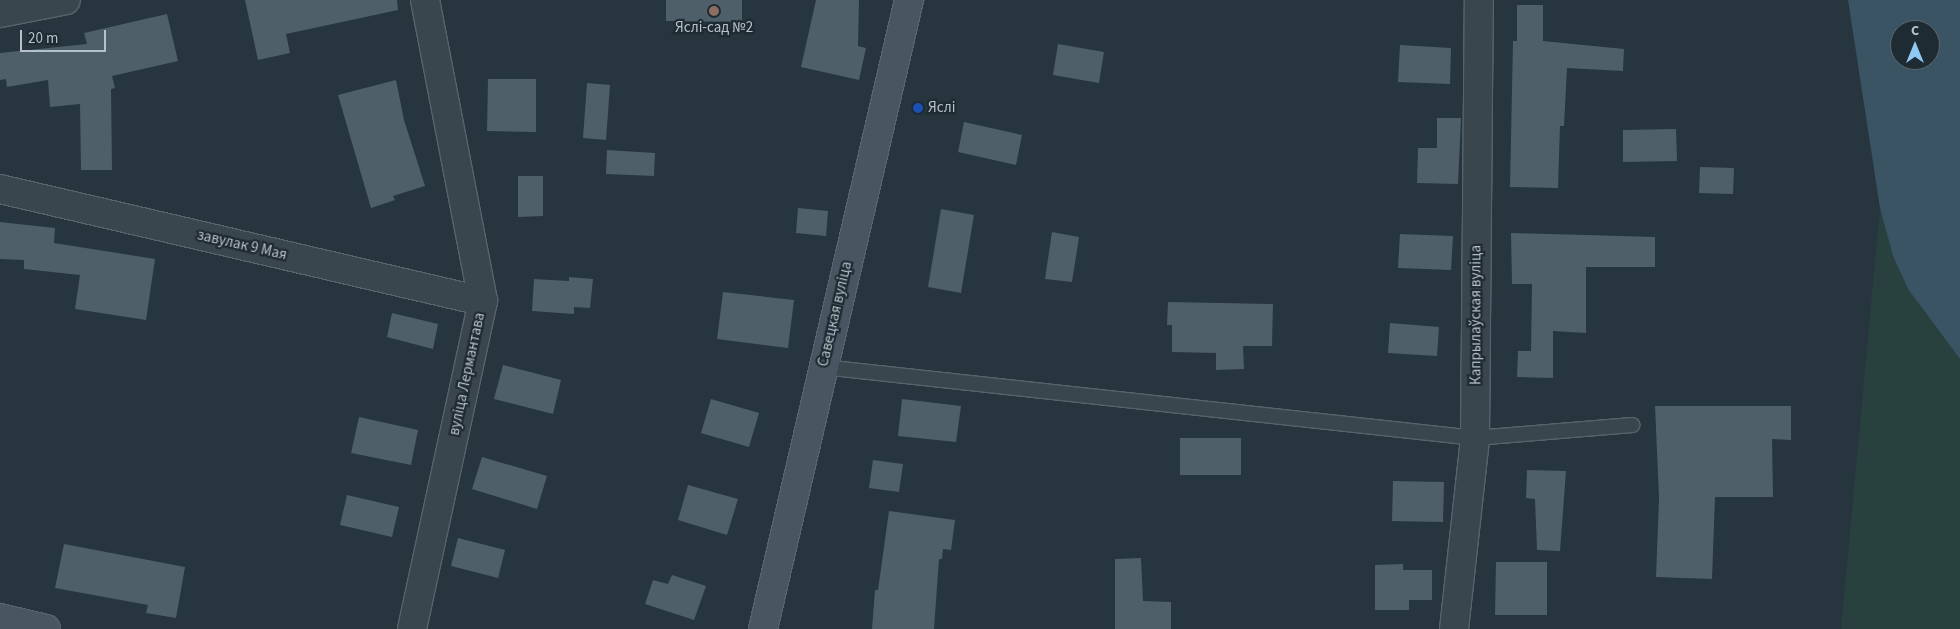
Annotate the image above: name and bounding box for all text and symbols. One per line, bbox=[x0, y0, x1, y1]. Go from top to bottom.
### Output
marker: Яслі-сад №2 bbox=[708, 5, 720, 17]
place label: Яслі-сад №2 bbox=[675, 19, 753, 37]
scale bar bbox=[22, 20, 109, 52]
north arrow bbox=[1890, 20, 1940, 70]
text: С bbox=[1911, 21, 1919, 41]
text: 20 m bbox=[28, 28, 58, 49]
place label: Яслі bbox=[928, 99, 955, 117]
marker: Яслі bbox=[912, 102, 924, 114]
street label: завулак 9 Мая bbox=[195, 226, 289, 264]
street label: Капрылаўская вуліца bbox=[1467, 245, 1485, 385]
street label: Савецкая вуліца bbox=[814, 260, 856, 368]
street label: вуліца Лермантава bbox=[445, 311, 489, 437]

